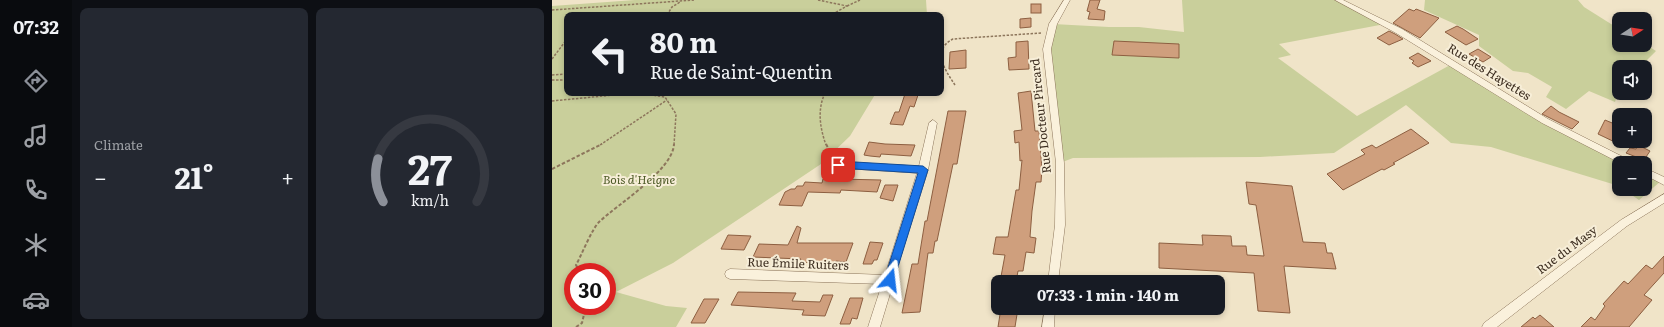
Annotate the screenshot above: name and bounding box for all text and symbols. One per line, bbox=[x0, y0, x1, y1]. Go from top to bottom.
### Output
north arrow bbox=[1612, 12, 1652, 52]
map controls bbox=[1612, 12, 1652, 196]
text: 07:32 bbox=[13, 13, 59, 40]
text: 80 m bbox=[650, 20, 717, 62]
icon: left bbox=[584, 28, 636, 80]
street label: Rue des Hayettes bbox=[1444, 38, 1535, 104]
street label: Rue Docteur Pircard bbox=[1025, 57, 1055, 174]
text: Rue de Saint-Quentin bbox=[650, 58, 832, 85]
button: sound bbox=[1612, 60, 1652, 100]
icon: directions bbox=[22, 67, 50, 95]
button: + bbox=[1612, 108, 1652, 148]
icon: music bbox=[22, 122, 50, 150]
text: Climate bbox=[94, 135, 143, 154]
text: 27 bbox=[408, 135, 453, 197]
pin bbox=[821, 148, 855, 182]
text: 21° bbox=[174, 154, 214, 198]
icon: arrive bbox=[827, 154, 849, 176]
button: − bbox=[1612, 156, 1652, 196]
text: − bbox=[94, 160, 107, 193]
text: + bbox=[281, 160, 294, 193]
park label: Bois d'Heigne bbox=[603, 170, 675, 188]
icon: phone bbox=[22, 176, 50, 204]
text: km/h bbox=[411, 188, 450, 209]
street label: Rue du Masy bbox=[1532, 220, 1601, 278]
icon: climate bbox=[22, 231, 50, 259]
street label: Rue Émile Ruiters bbox=[747, 252, 850, 274]
position arrow bbox=[869, 259, 911, 301]
speed limit sign: 30 bbox=[564, 263, 616, 315]
text: 07:33 · 1 min · 140 m bbox=[1037, 283, 1179, 306]
icon: car bbox=[22, 286, 50, 314]

